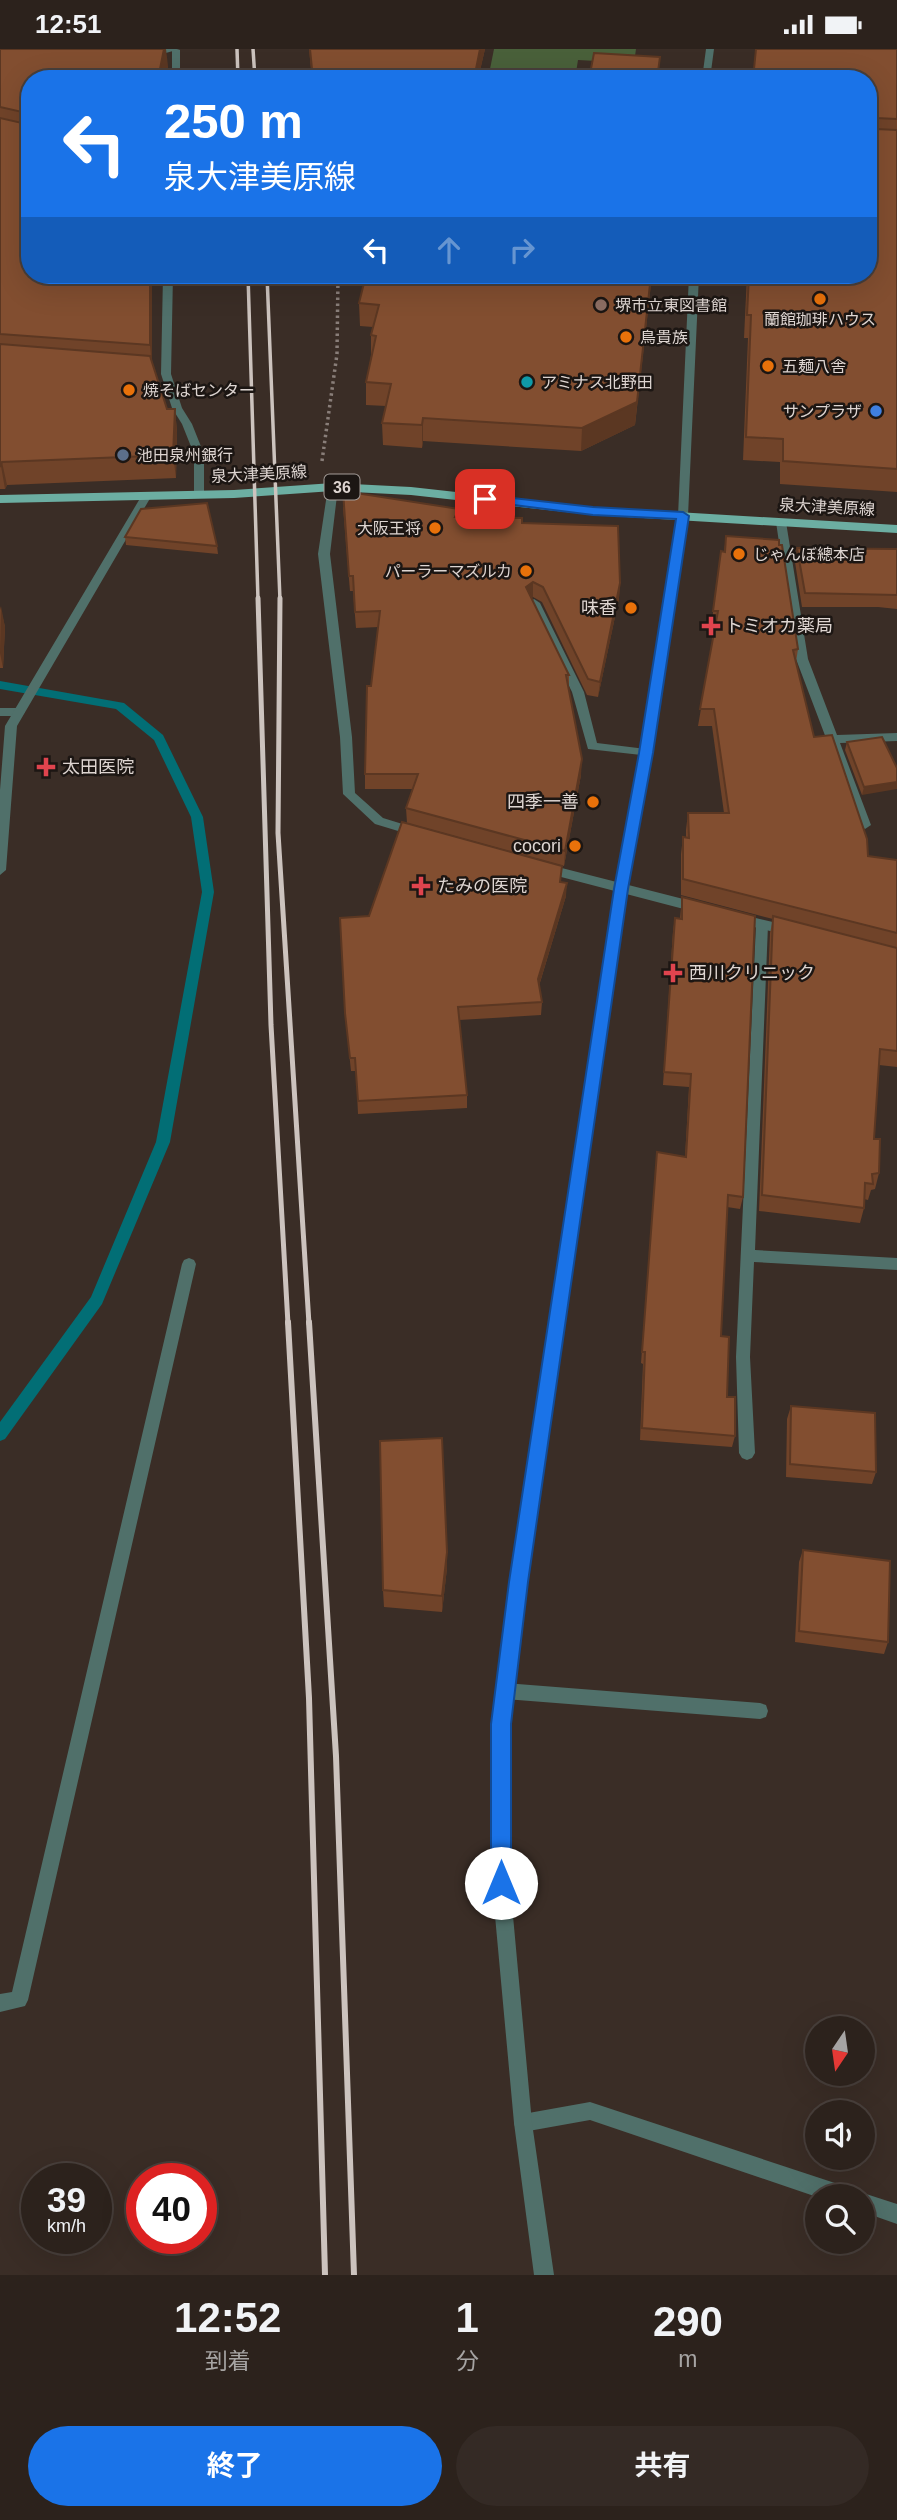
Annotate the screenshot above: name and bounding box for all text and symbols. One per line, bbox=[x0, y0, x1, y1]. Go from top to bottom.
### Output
text: 12:51 bbox=[35, 9, 102, 39]
text: 250 m bbox=[164, 94, 303, 148]
icon: left bbox=[49, 98, 140, 189]
text: 泉大津美原線 bbox=[164, 159, 356, 195]
icon: left bbox=[357, 231, 395, 269]
icon: ahead bbox=[430, 231, 468, 269]
icon: right bbox=[503, 231, 541, 269]
marker: 蘭館珈琲ハウス bbox=[812, 291, 828, 307]
marker: 堺市立東図書館 bbox=[593, 297, 609, 313]
place label: 堺市立東図書館 bbox=[615, 297, 727, 314]
place label: 蘭館珈琲ハウス bbox=[764, 311, 876, 328]
marker: 鳥貴族 bbox=[618, 329, 634, 345]
place label: 鳥貴族 bbox=[640, 329, 688, 346]
marker: 五麺八舎 bbox=[760, 358, 776, 374]
place label: 五麺八舎 bbox=[782, 358, 846, 375]
marker: アミナス北野田 bbox=[519, 374, 535, 390]
place label: アミナス北野田 bbox=[541, 374, 653, 391]
marker: 焼そばセンター bbox=[121, 382, 137, 398]
place label: 焼そばセンター bbox=[143, 382, 255, 399]
place label: サンプラザ bbox=[782, 403, 862, 420]
marker: サンプラザ bbox=[868, 403, 884, 419]
marker: 池田泉州銀行 bbox=[115, 447, 131, 463]
place label: 池田泉州銀行 bbox=[137, 447, 233, 464]
street label: 泉大津美原線 bbox=[211, 463, 307, 485]
pin bbox=[455, 469, 515, 529]
road number: 36 bbox=[324, 475, 360, 499]
icon: arrive bbox=[466, 480, 504, 518]
street label: 泉大津美原線 bbox=[779, 496, 875, 518]
place label: 大阪王将 bbox=[357, 520, 421, 537]
marker: 大阪王将 bbox=[427, 520, 443, 536]
marker: じゃんぼ總本店 bbox=[731, 546, 747, 562]
place label: じゃんぼ總本店 bbox=[753, 546, 865, 563]
place label: パーラーマズルカ bbox=[384, 563, 512, 580]
marker: パーラーマズルカ bbox=[518, 563, 534, 579]
place label: 味香 bbox=[581, 598, 617, 618]
marker: 味香 bbox=[623, 600, 639, 616]
place label: トミオカ薬局 bbox=[725, 616, 833, 636]
marker: トミオカ薬局 bbox=[703, 618, 719, 634]
marker: 太田医院 bbox=[36, 757, 56, 777]
place label: 太田医院 bbox=[62, 757, 134, 777]
place label: 四季一善 bbox=[507, 792, 579, 812]
marker: 四季一善 bbox=[585, 794, 601, 810]
place label: cocori bbox=[513, 836, 561, 856]
marker: cocori bbox=[567, 838, 583, 854]
marker: たみの医院 bbox=[411, 876, 431, 896]
place label: たみの医院 bbox=[437, 876, 527, 896]
marker: 西川クリニック bbox=[663, 963, 683, 983]
place label: 西川クリニック bbox=[689, 963, 815, 983]
position arrow bbox=[464, 1846, 538, 1920]
north arrow bbox=[805, 2016, 875, 2086]
map controls bbox=[805, 2016, 875, 2254]
button: sound bbox=[805, 2100, 875, 2170]
speed limit sign: 40 bbox=[126, 2163, 217, 2254]
text: 39 bbox=[47, 2180, 86, 2219]
button: search bbox=[805, 2184, 875, 2254]
text: km/h bbox=[47, 2216, 86, 2236]
text: 12:52 bbox=[174, 2294, 281, 2341]
text: 1 bbox=[455, 2294, 479, 2341]
text: 290 bbox=[653, 2298, 723, 2345]
text: m bbox=[678, 2346, 698, 2372]
text: 到着 bbox=[205, 2348, 251, 2374]
text: 分 bbox=[456, 2348, 479, 2374]
button: 終了 bbox=[28, 2426, 442, 2506]
button: 共有 bbox=[456, 2426, 869, 2506]

